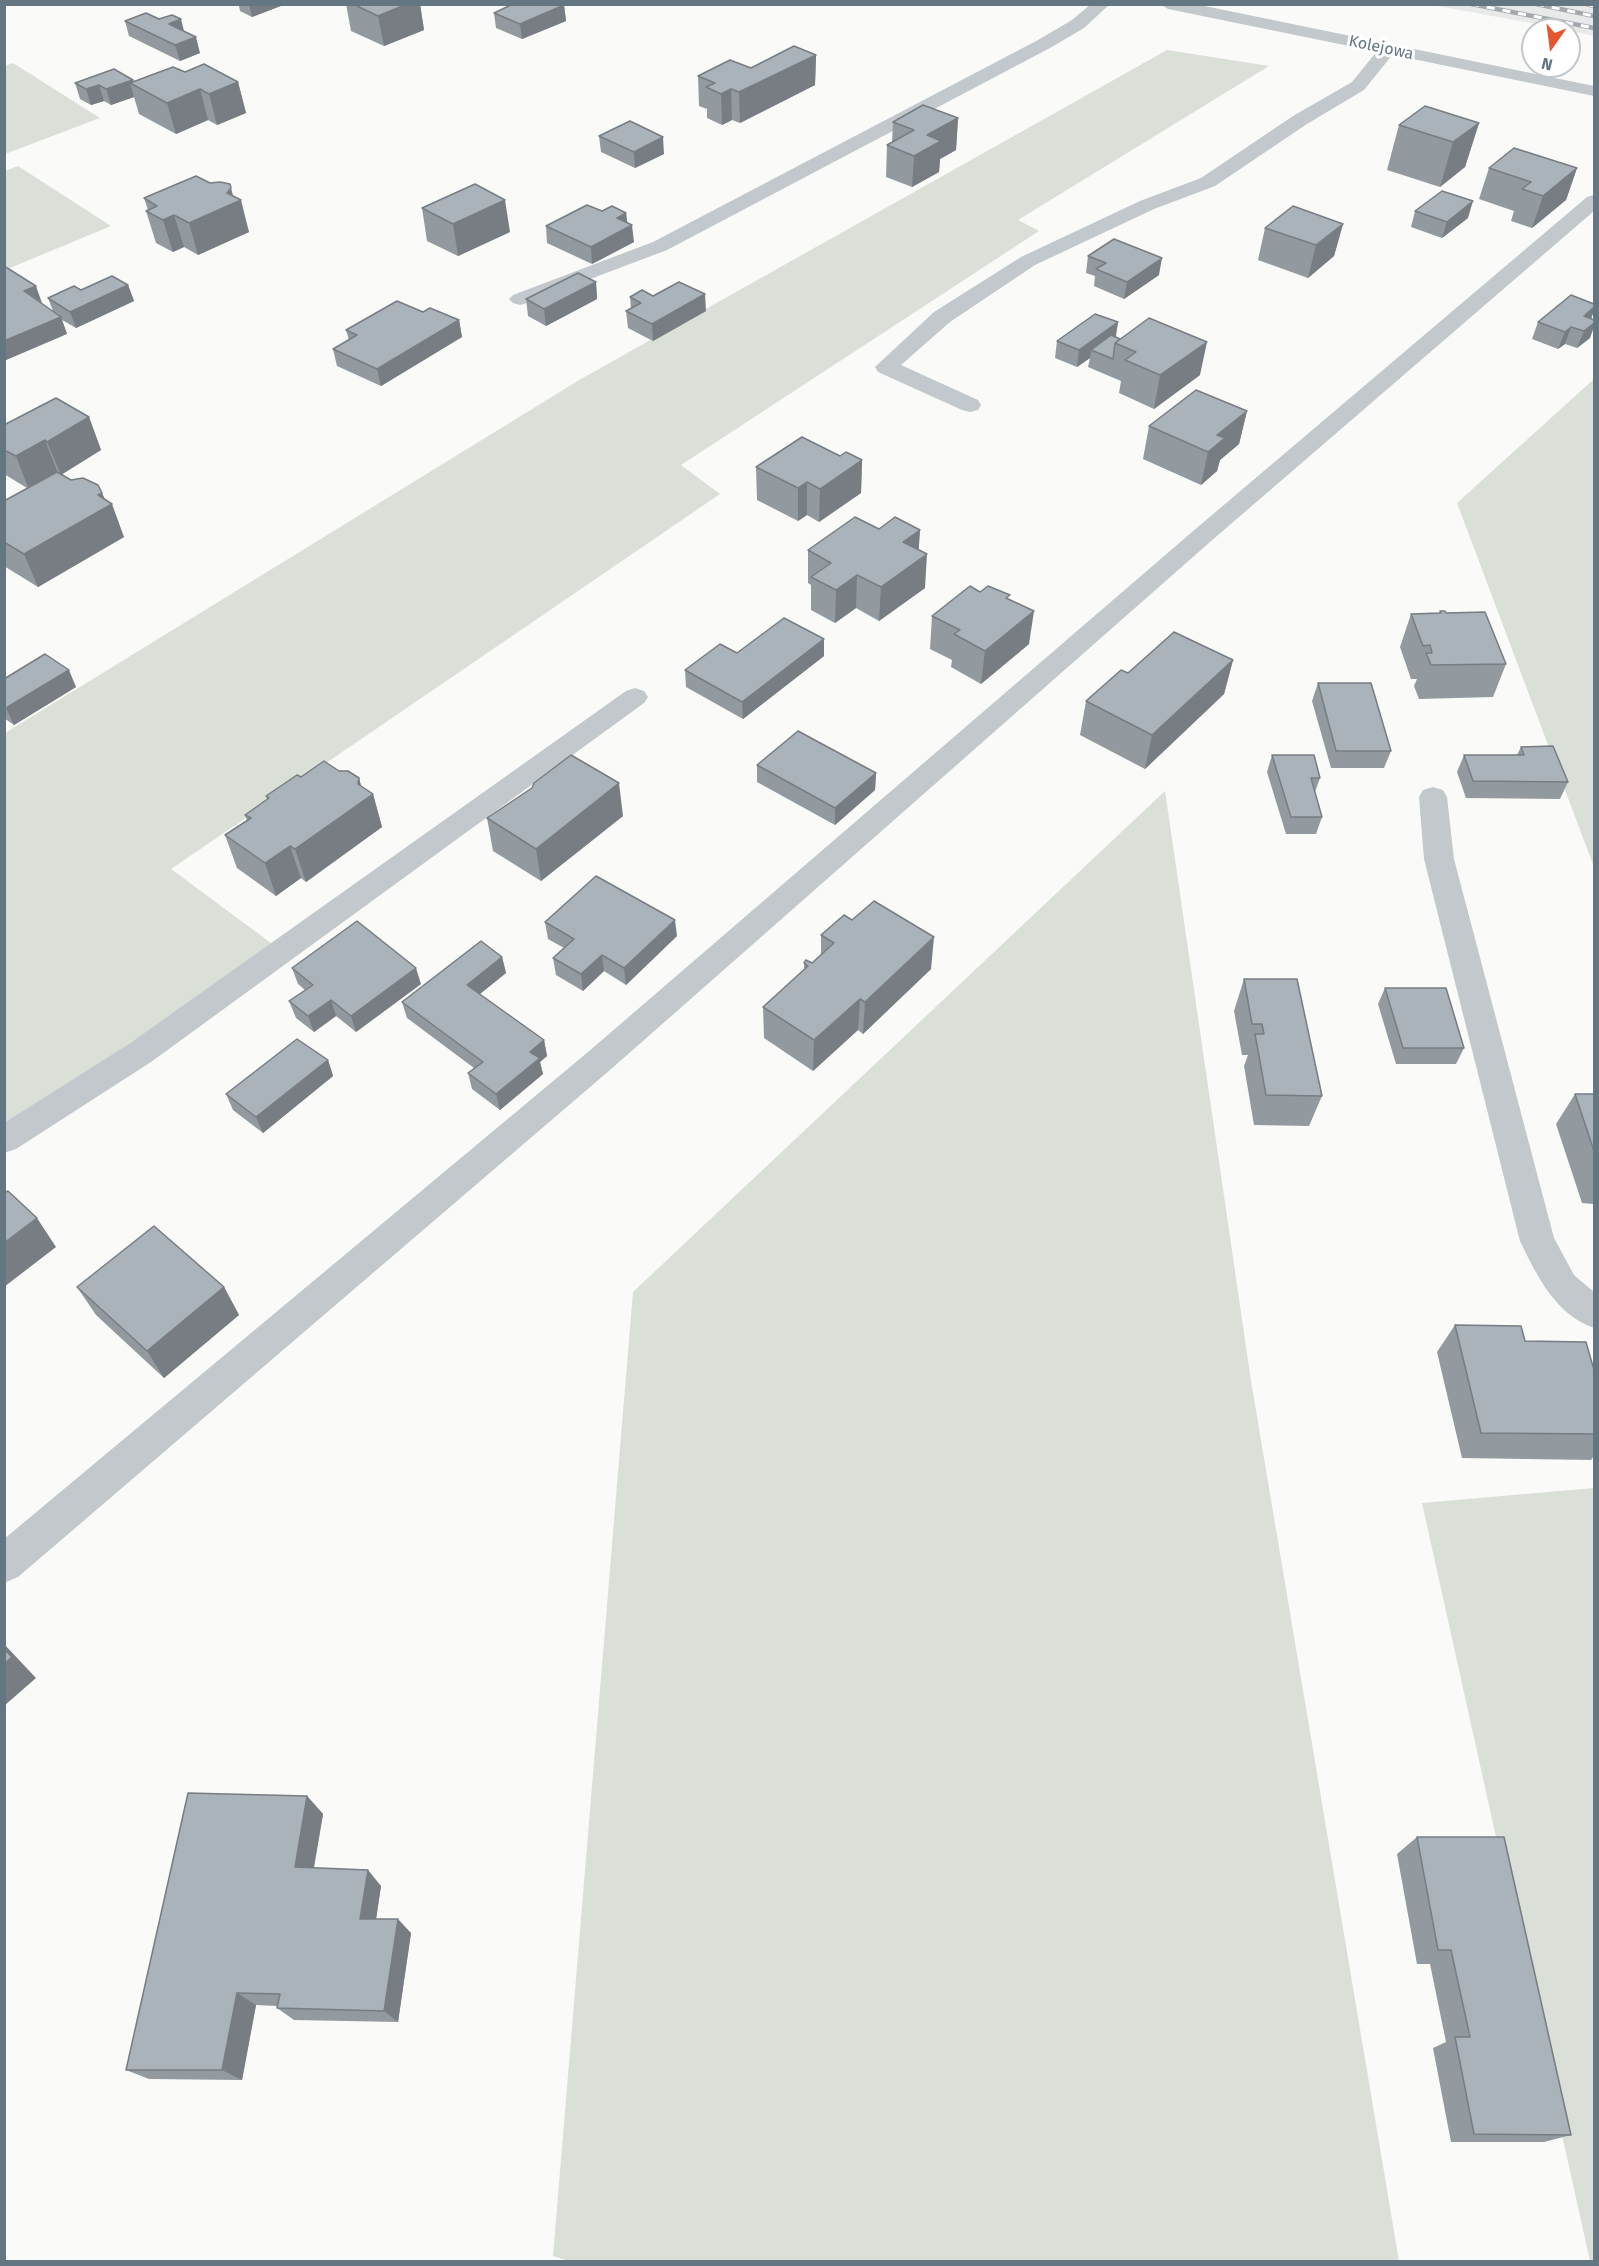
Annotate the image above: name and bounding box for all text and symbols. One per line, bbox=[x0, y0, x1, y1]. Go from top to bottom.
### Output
north arrow bbox=[1521, 18, 1581, 78]
street label: Kolejowa bbox=[1347, 32, 1415, 64]
text: N bbox=[1540, 54, 1554, 75]

